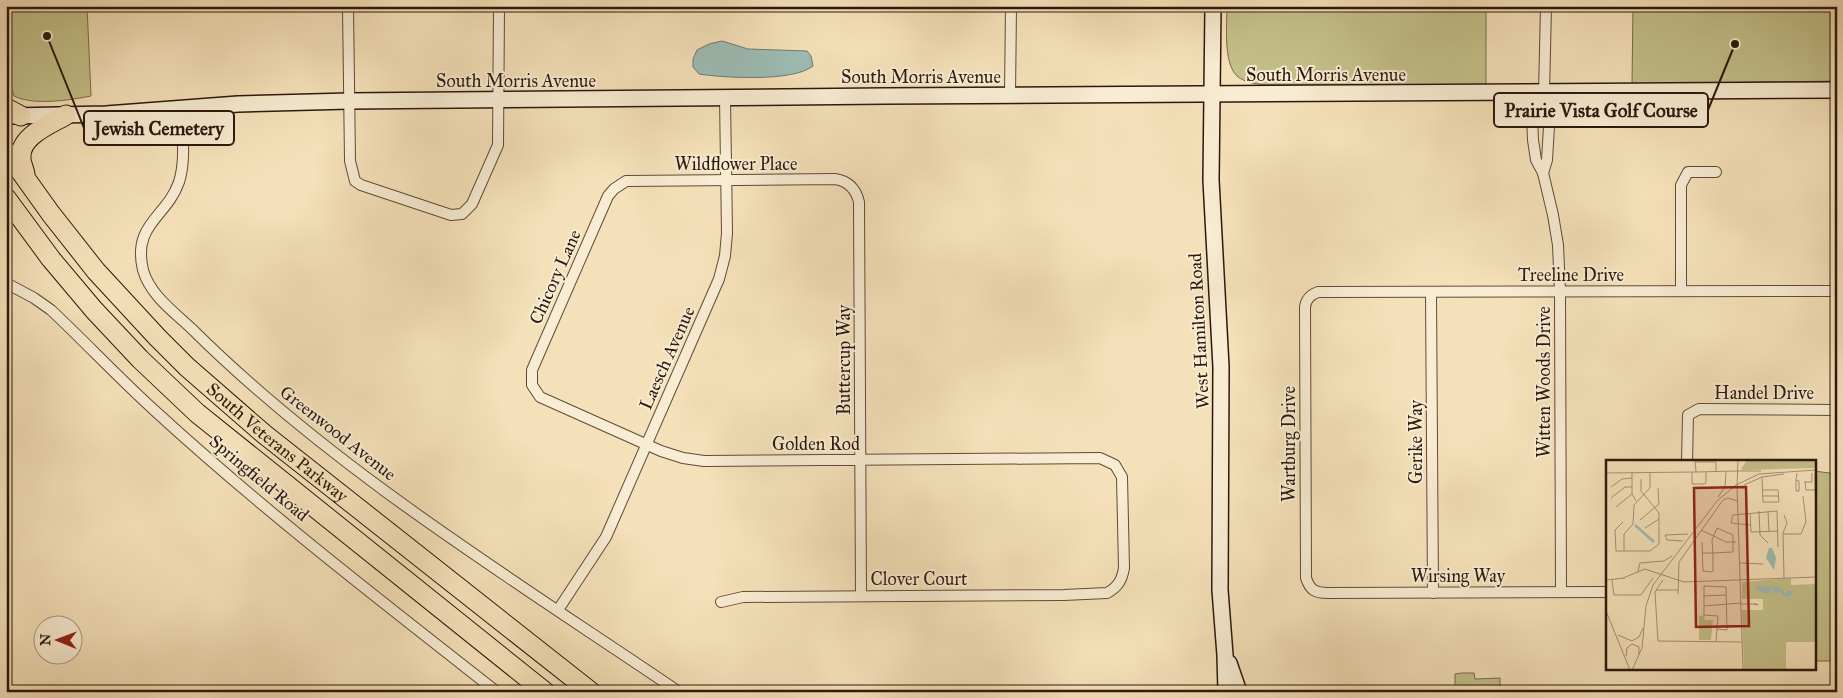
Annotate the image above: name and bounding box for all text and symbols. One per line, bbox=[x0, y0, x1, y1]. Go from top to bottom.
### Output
street label: South Morris Avenue bbox=[1246, 64, 1406, 86]
street label: South Morris Avenue bbox=[841, 66, 1001, 88]
street label: South Morris Avenue bbox=[436, 70, 596, 92]
callout: Prairie Vista Golf Course bbox=[1494, 93, 1708, 127]
text: Prairie Vista Golf Course bbox=[1504, 99, 1698, 122]
callout: Jewish Cemetery bbox=[84, 111, 234, 145]
text: Jewish Cemetery bbox=[91, 117, 225, 141]
street label: Wildflower Place bbox=[675, 153, 797, 175]
street label: Chicory Lane bbox=[524, 226, 586, 328]
street label: West Hamilton Road bbox=[1184, 252, 1214, 410]
street label: Treeline Drive bbox=[1518, 264, 1624, 286]
street label: Laesch Avenue bbox=[634, 303, 700, 413]
street label: Buttercup Way bbox=[833, 304, 855, 415]
street label: Witten Woods Drive bbox=[1533, 306, 1555, 458]
street label: South Veterans Parkway bbox=[202, 378, 353, 507]
street label: Greenwood Avenue bbox=[276, 381, 400, 485]
street label: Handel Drive bbox=[1714, 382, 1814, 404]
street label: Wartburg Drive bbox=[1278, 386, 1301, 502]
street label: Gerike Way bbox=[1405, 399, 1427, 484]
street label: Springfield Road bbox=[204, 430, 313, 527]
street label: Golden Rod bbox=[772, 433, 860, 455]
inset map bbox=[1606, 460, 1816, 670]
street label: Wirsing Way bbox=[1411, 565, 1506, 588]
street label: Clover Court bbox=[871, 568, 968, 590]
north arrow bbox=[32, 616, 82, 666]
text: N bbox=[37, 634, 54, 646]

